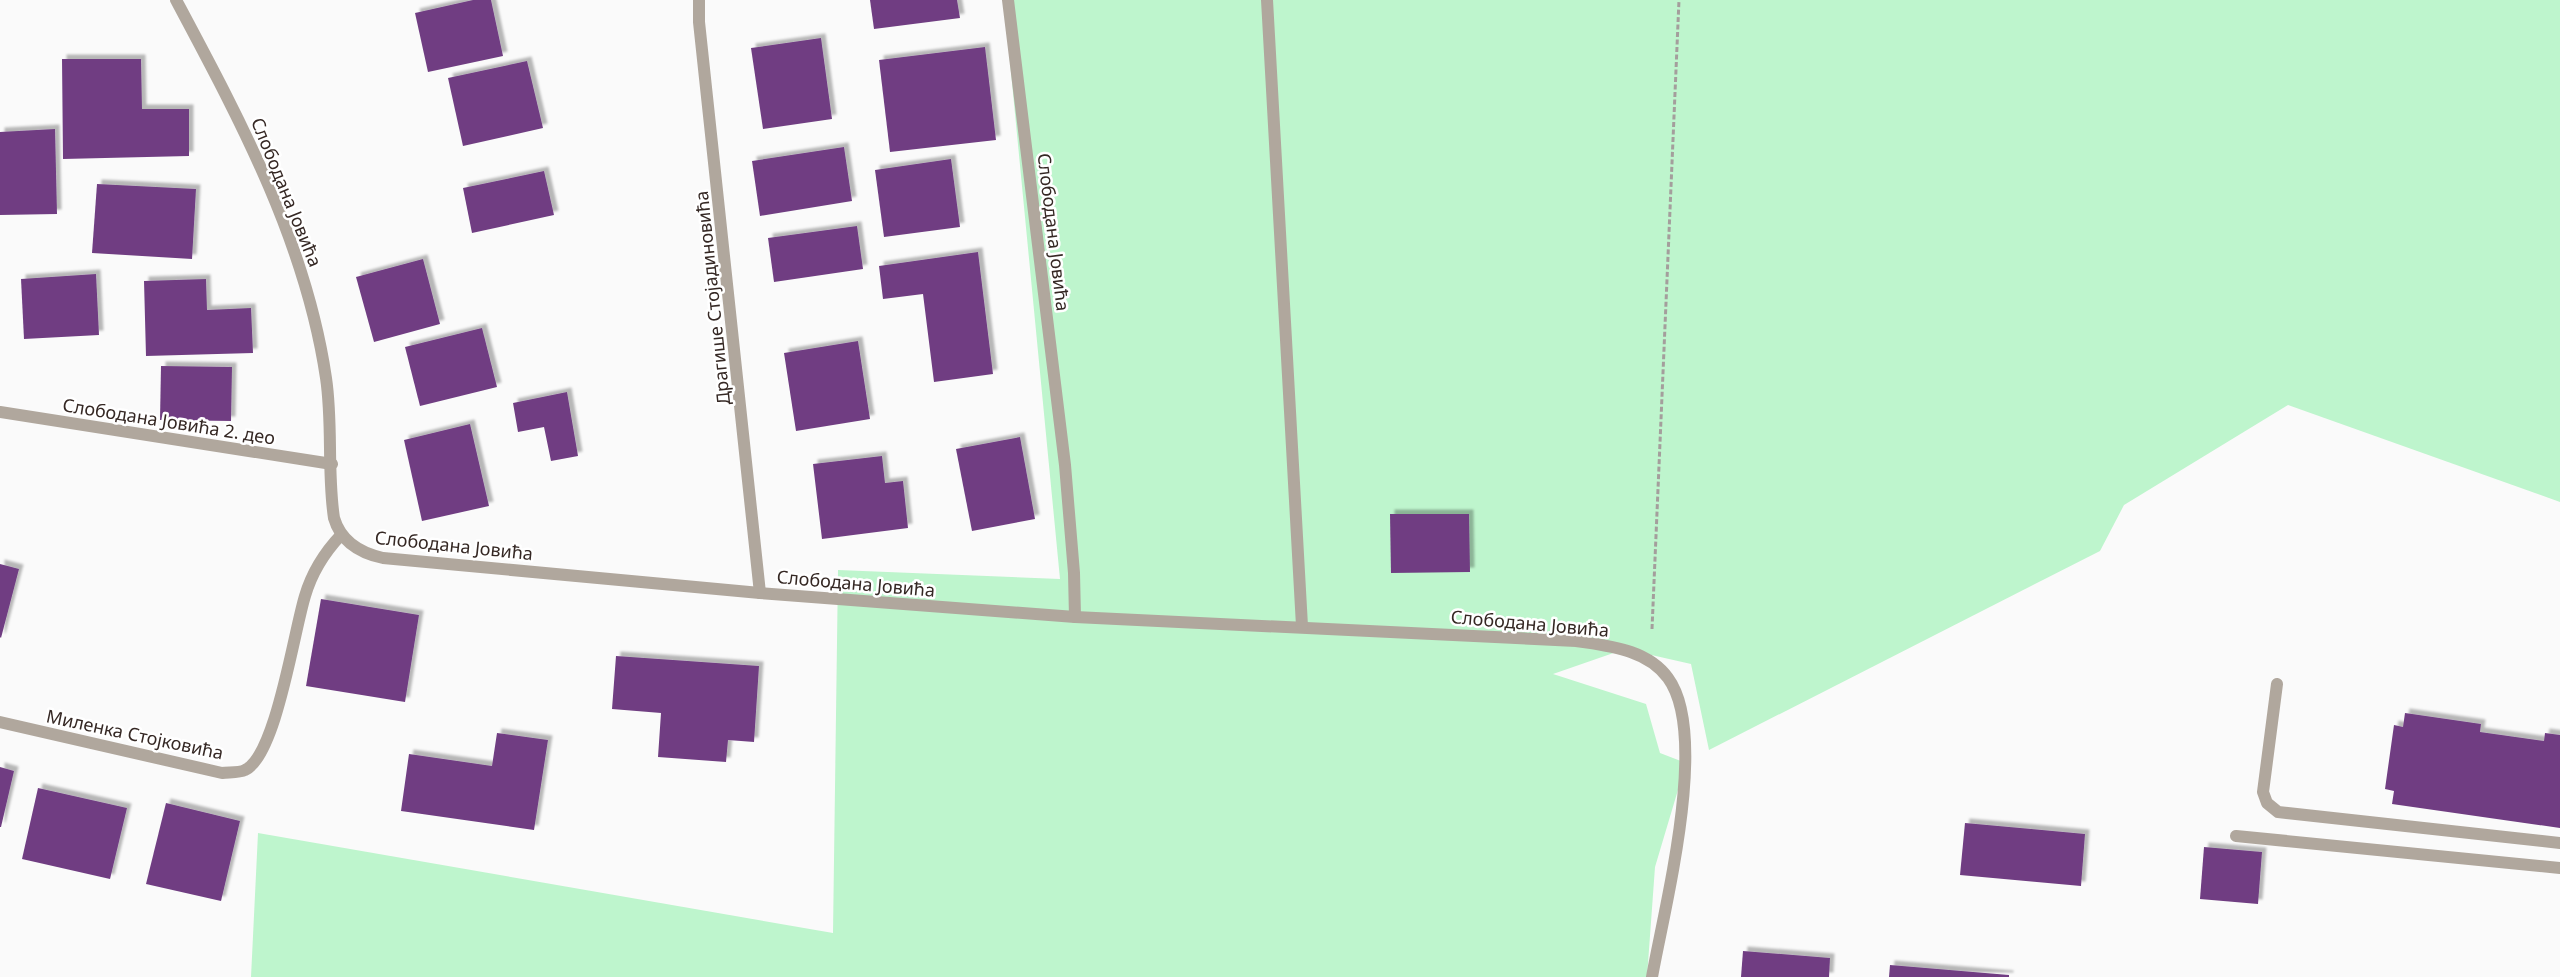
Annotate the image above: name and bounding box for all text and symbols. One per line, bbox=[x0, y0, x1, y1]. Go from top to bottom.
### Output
street label: Слободана Јовића bbox=[246, 114, 328, 270]
street label: Слободана Јовића bbox=[1032, 152, 1076, 312]
street label: Драгише Стојадиновића bbox=[689, 190, 735, 406]
street label: Слободана Јовића 2. део bbox=[61, 392, 277, 450]
street label: Слободана Јовића bbox=[374, 525, 534, 565]
street label: Слободана Јовића bbox=[776, 564, 936, 602]
street label: Слободана Јовића bbox=[1450, 604, 1610, 642]
street label: Миленка Стојковића bbox=[44, 704, 226, 764]

